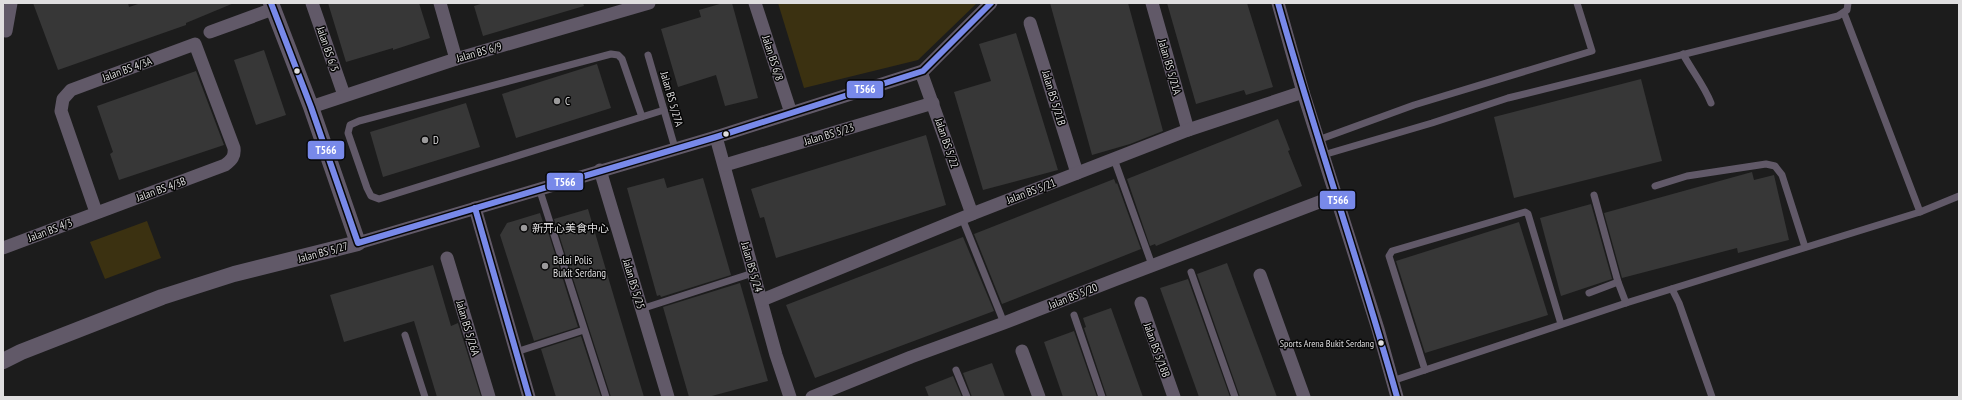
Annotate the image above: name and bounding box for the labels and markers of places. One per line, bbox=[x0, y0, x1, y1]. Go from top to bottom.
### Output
unlabelled marker bbox=[292, 66, 302, 76]
place label: C bbox=[565, 94, 570, 108]
marker: C bbox=[552, 96, 562, 106]
unlabelled marker bbox=[721, 129, 731, 139]
place label: D bbox=[433, 133, 439, 147]
marker: D bbox=[420, 135, 430, 145]
place label: 新开心美食中心 bbox=[532, 221, 609, 235]
marker: 新开心美食中心 bbox=[519, 223, 529, 233]
place label: Balai Polis Bukit Serdang bbox=[553, 253, 606, 280]
marker: Balai Polis Bukit Serdang bbox=[540, 261, 550, 271]
place label: Sports Arena Bukit Serdang bbox=[1280, 337, 1374, 350]
marker: Sports Arena Bukit Serdang bbox=[1376, 338, 1386, 348]

